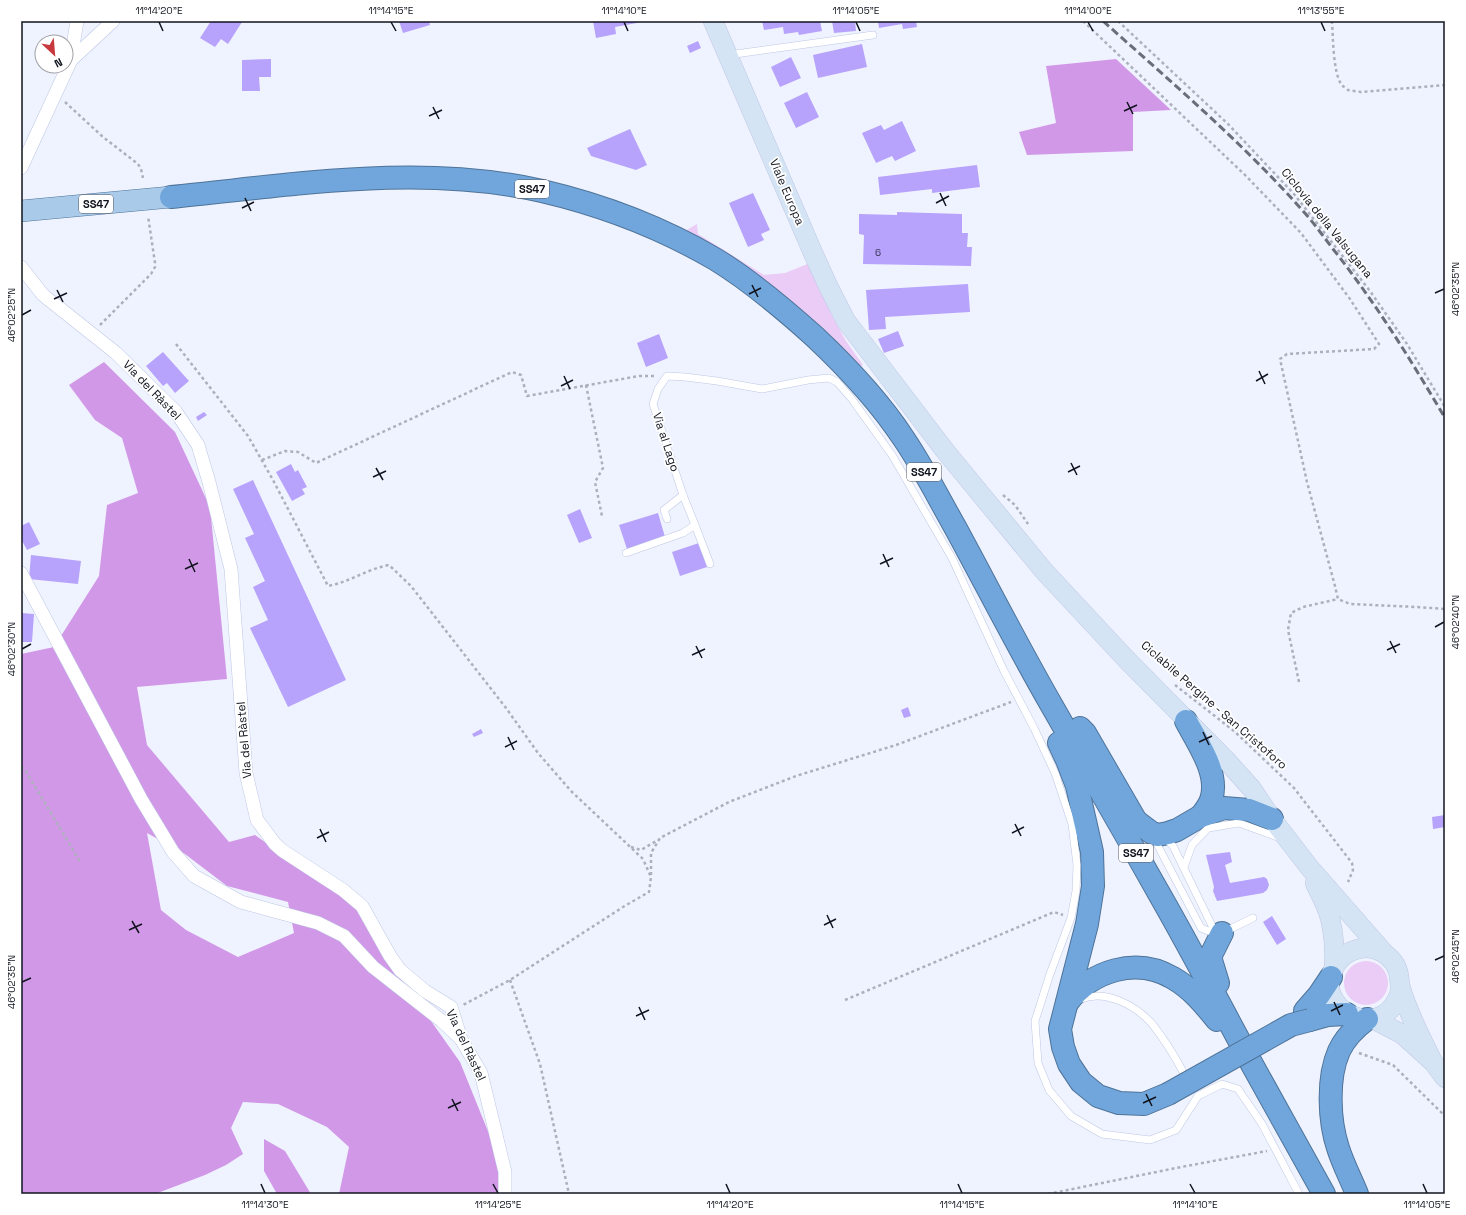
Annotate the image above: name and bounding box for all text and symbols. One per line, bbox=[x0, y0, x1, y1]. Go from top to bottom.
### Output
text: 11°14'20"E bbox=[135, 4, 183, 17]
text: 11°14'15"E bbox=[369, 4, 414, 17]
text: 11°14'10"E bbox=[601, 4, 647, 17]
text: 11°14'05"E bbox=[832, 4, 880, 17]
text: 11°14'00"E bbox=[1064, 4, 1112, 17]
text: 11°13'55"E bbox=[1298, 4, 1345, 17]
north arrow bbox=[34, 34, 74, 74]
text: N bbox=[52, 55, 65, 71]
street label: Viale Europa bbox=[766, 156, 808, 228]
street label: Ciclovia della Valsugana bbox=[1278, 165, 1376, 281]
road number: SS47 bbox=[515, 180, 549, 198]
road number: SS47 bbox=[79, 195, 113, 213]
house number: 6 bbox=[875, 246, 881, 259]
text: 46°02'35"N bbox=[1449, 262, 1462, 316]
text: 46°02'25"N bbox=[5, 288, 18, 342]
street label: Via del Ràstel bbox=[119, 357, 185, 423]
street label: Via al Lago bbox=[649, 410, 683, 474]
road number: SS47 bbox=[907, 463, 941, 481]
text: 46°02'40"N bbox=[1449, 595, 1462, 649]
text: 46°02'30"N bbox=[5, 622, 18, 676]
street label: Ciclabile Pergine - San Cristoforo bbox=[1138, 637, 1290, 773]
street label: Via del Ràstel bbox=[233, 701, 255, 779]
road number: SS47 bbox=[1119, 844, 1153, 862]
text: 46°02'45"N bbox=[1449, 929, 1462, 983]
text: 46°02'35"N bbox=[5, 955, 18, 1009]
street label: Via del Ràstel bbox=[442, 1007, 490, 1083]
text: 11°14'30"E bbox=[241, 1198, 289, 1211]
text: 11°14'25"E bbox=[475, 1198, 522, 1211]
text: 11°14'20"E bbox=[706, 1198, 754, 1211]
text: 11°14'15"E bbox=[940, 1198, 985, 1211]
text: 11°14'10"E bbox=[1172, 1198, 1218, 1211]
text: 11°14'05"E bbox=[1403, 1198, 1451, 1211]

